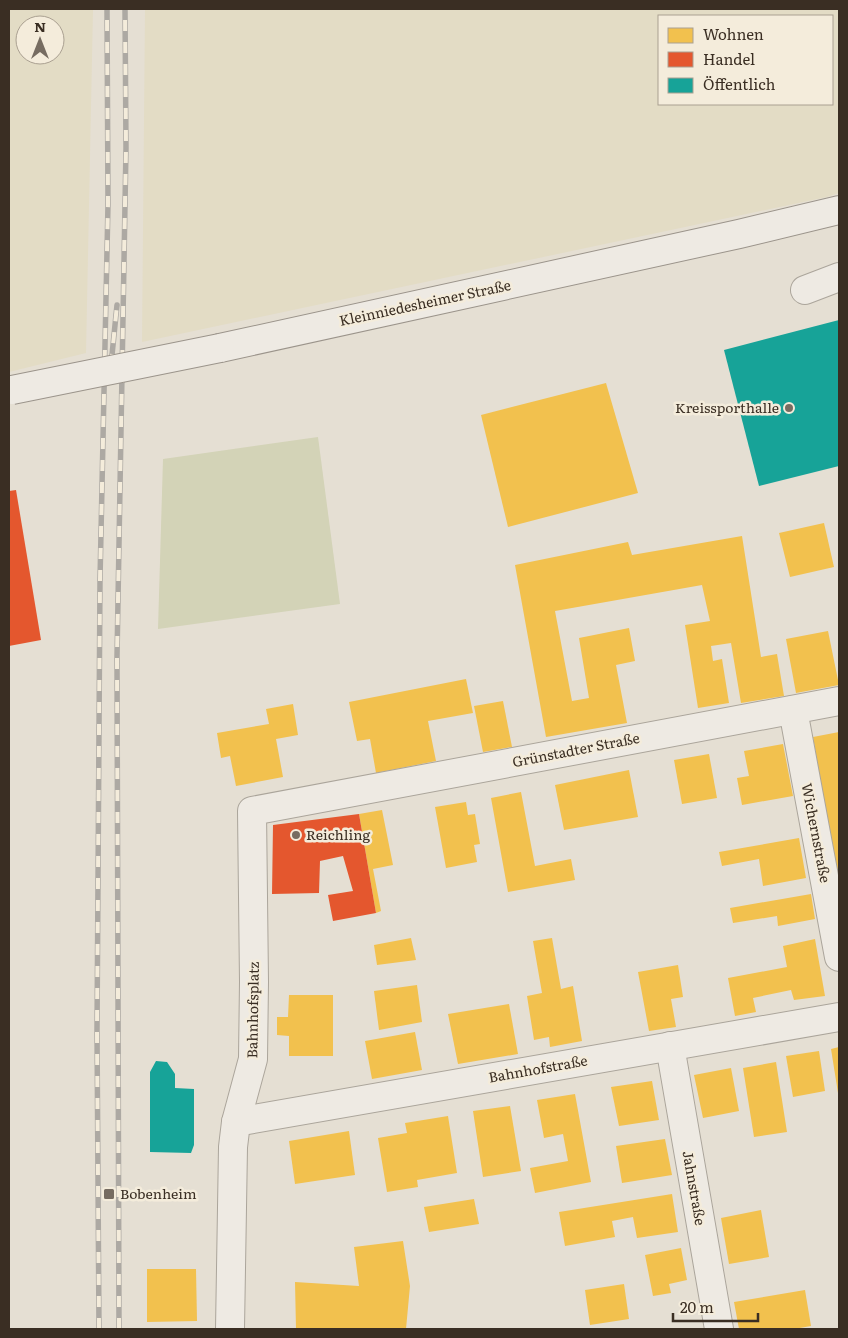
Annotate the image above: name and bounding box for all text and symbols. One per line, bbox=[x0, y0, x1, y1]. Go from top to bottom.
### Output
north arrow bbox=[15, 15, 65, 65]
legend bbox=[658, 15, 833, 105]
text: N bbox=[34, 16, 46, 36]
text: Wohnen bbox=[703, 22, 764, 45]
text: Handel bbox=[703, 47, 755, 70]
text: Öffentlich bbox=[703, 72, 776, 95]
street label: Kleinniedesheimer Straße bbox=[337, 274, 512, 330]
place label: Kreissporthalle bbox=[675, 397, 779, 417]
marker: Kreissporthalle bbox=[783, 402, 795, 414]
street label: Grünstadter Straße bbox=[510, 727, 641, 771]
street label: Wichernstraße bbox=[798, 781, 836, 884]
place label: Reichling bbox=[306, 824, 370, 844]
marker: Reichling bbox=[290, 829, 302, 841]
street label: Bahnhofsplatz bbox=[241, 961, 263, 1059]
street label: Bahnhofstraße bbox=[487, 1049, 589, 1087]
street label: Jahnstraße bbox=[679, 1149, 711, 1227]
place label: Bobenheim bbox=[120, 1183, 197, 1203]
marker: Bobenheim bbox=[102, 1187, 116, 1201]
scale bar bbox=[673, 1290, 758, 1322]
text: 20 m bbox=[680, 1295, 714, 1318]

